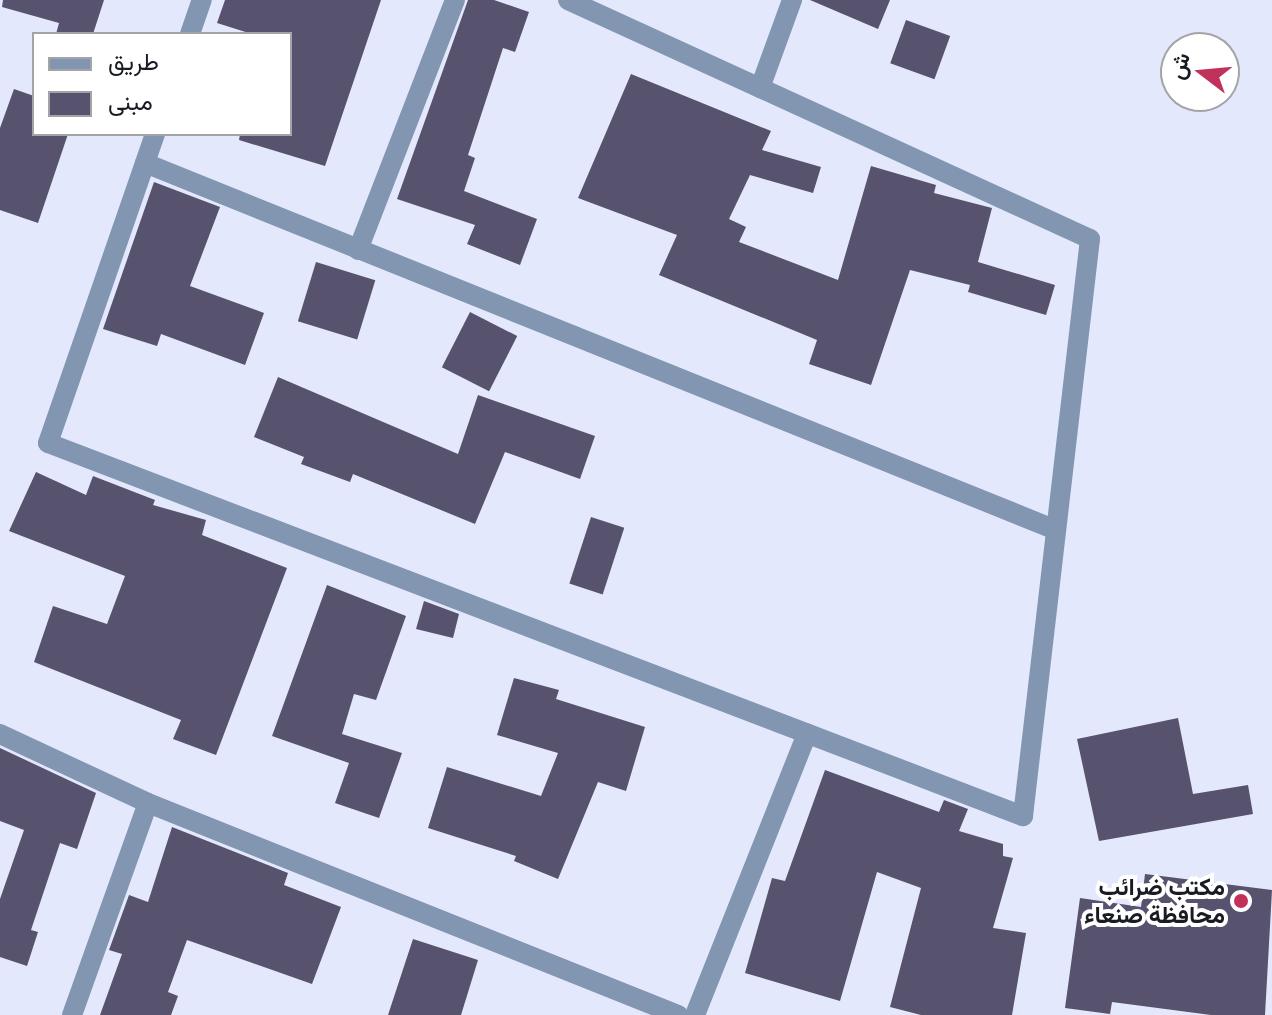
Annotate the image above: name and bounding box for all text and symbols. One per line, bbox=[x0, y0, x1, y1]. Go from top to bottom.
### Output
legend bbox=[32, 32, 292, 136]
north arrow bbox=[1160, 32, 1240, 112]
text: طريق bbox=[108, 45, 159, 77]
text: ش bbox=[1161, 49, 1196, 83]
text: مبنى bbox=[108, 85, 153, 117]
place label: مكتب ضرائب محافظة صنعاء bbox=[1084, 873, 1225, 929]
marker: مكتب ضرائب محافظة صنعاء bbox=[1232, 892, 1250, 910]

